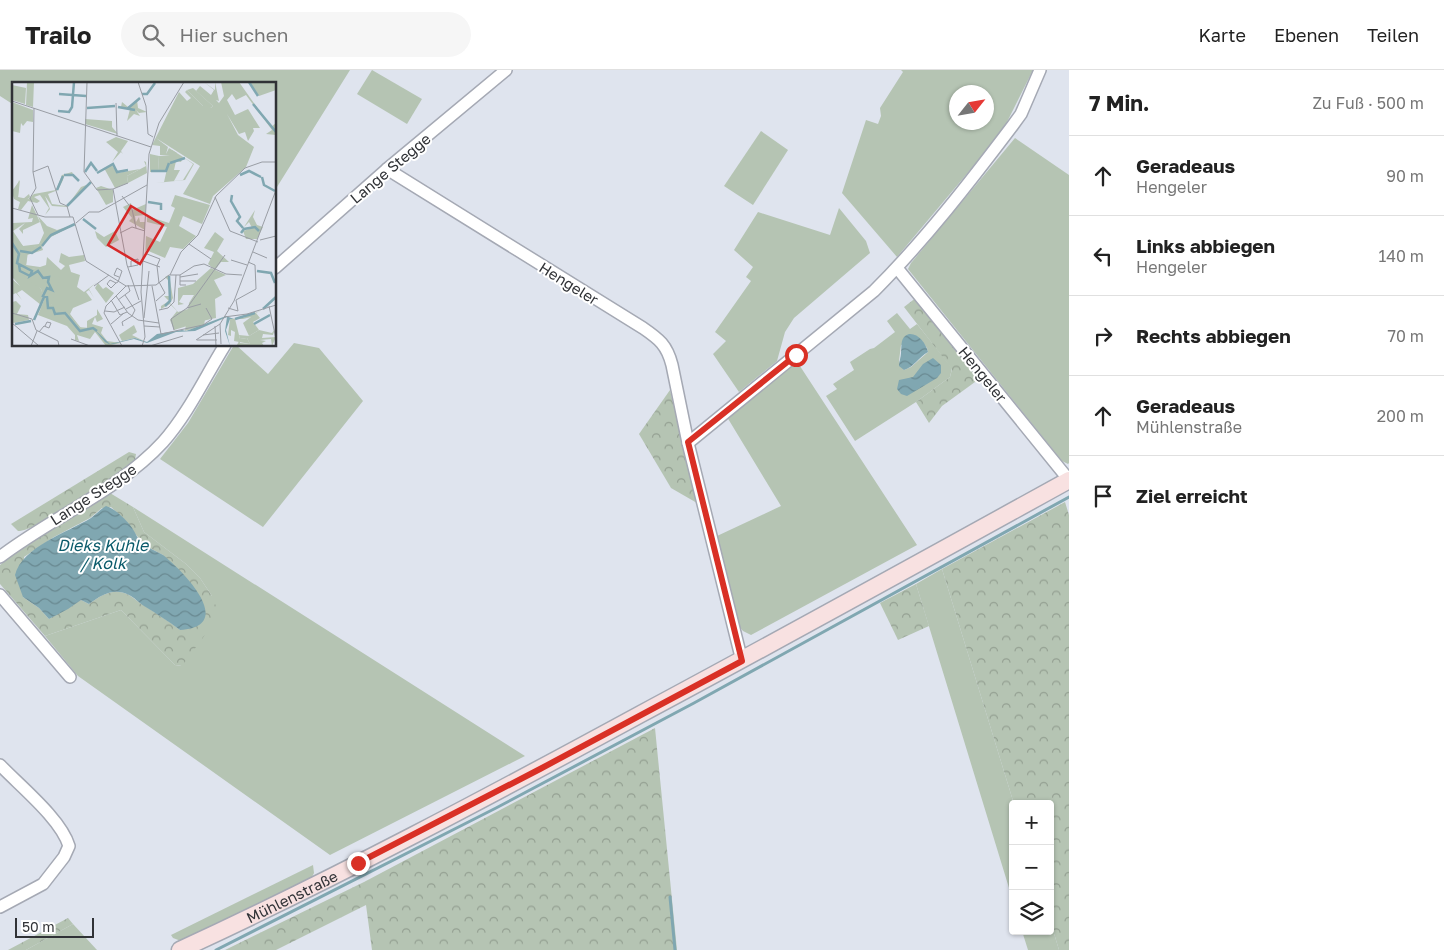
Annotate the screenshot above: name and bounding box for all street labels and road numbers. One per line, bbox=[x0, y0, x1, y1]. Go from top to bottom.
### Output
street label: Lange Stegge bbox=[346, 129, 434, 207]
street label: Hengeler bbox=[536, 258, 602, 308]
street label: Hengeler bbox=[955, 343, 1011, 406]
street label: Lange Stegge bbox=[46, 459, 140, 529]
street label: Mühlenstraße bbox=[243, 866, 341, 926]

